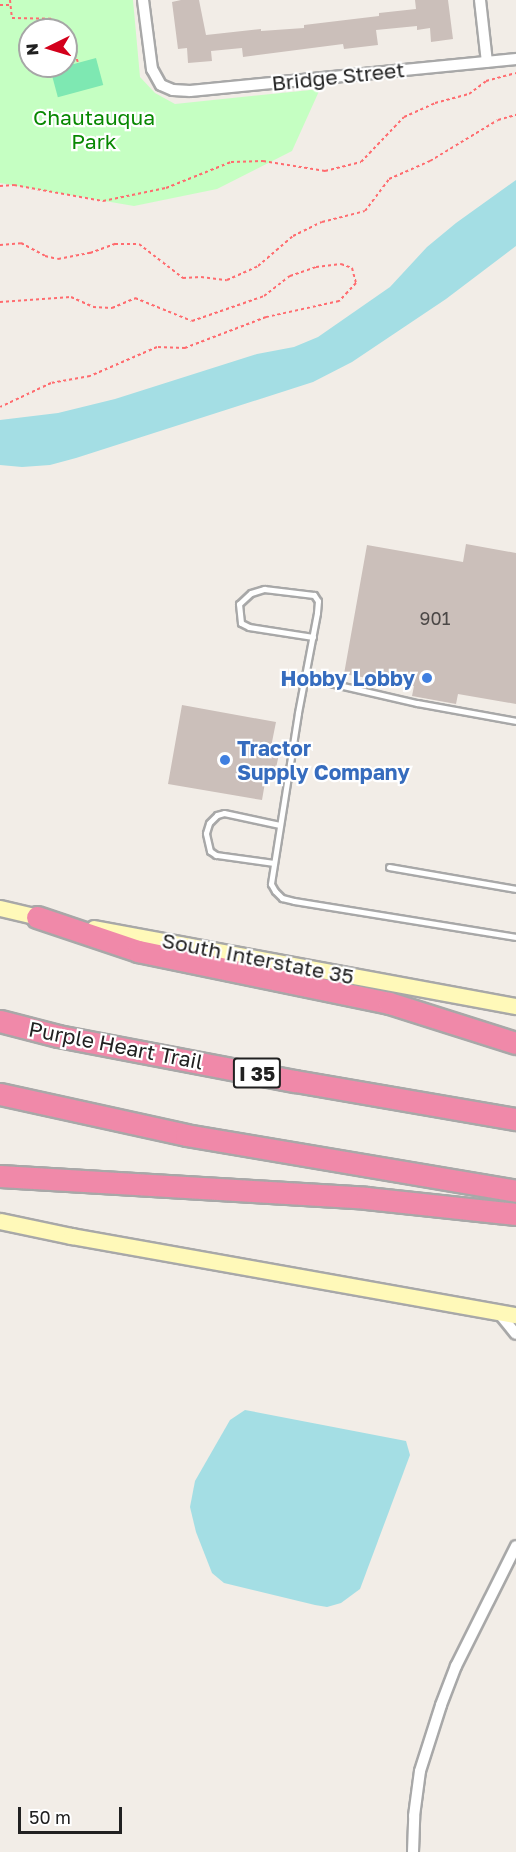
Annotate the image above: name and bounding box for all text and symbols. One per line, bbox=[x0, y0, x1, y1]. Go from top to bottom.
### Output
north arrow bbox=[18, 18, 78, 78]
text: N bbox=[22, 42, 43, 56]
street label: Bridge Street bbox=[270, 57, 406, 95]
park label: Chautauqua Park bbox=[33, 104, 155, 154]
house number: 901 bbox=[420, 607, 450, 629]
place label: Hobby Lobby bbox=[281, 665, 415, 691]
marker: Hobby Lobby bbox=[420, 671, 434, 685]
place label: Tractor Supply Company bbox=[237, 735, 410, 785]
marker: Tractor Supply Company bbox=[218, 753, 232, 767]
street label: South Interstate 35 bbox=[160, 927, 356, 989]
street label: Purple Heart Trail bbox=[27, 1016, 205, 1074]
road number: I 35 bbox=[232, 1056, 282, 1090]
scale bar bbox=[21, 1795, 124, 1833]
text: 50 m bbox=[29, 1806, 71, 1828]

